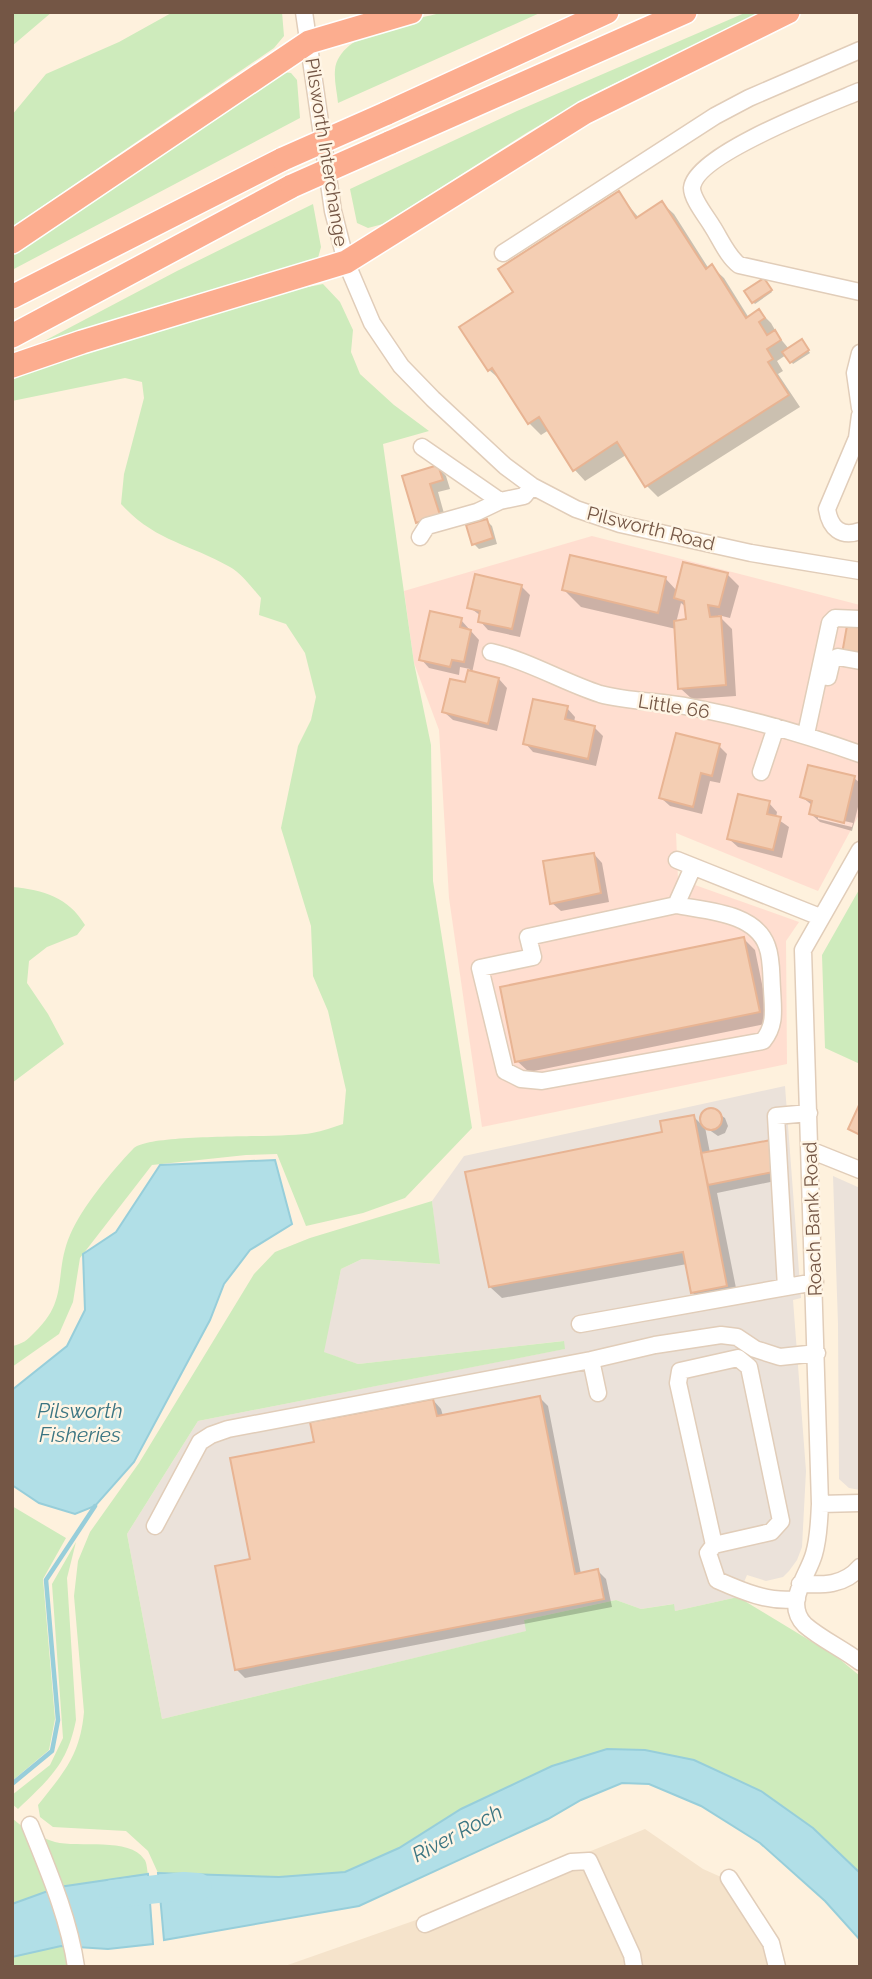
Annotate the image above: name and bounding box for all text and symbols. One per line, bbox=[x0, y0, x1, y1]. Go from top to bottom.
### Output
street label: Pilsworth Interchange bbox=[301, 56, 353, 248]
street label: Pilsworth Road bbox=[585, 501, 717, 555]
street label: Little 66 bbox=[637, 690, 711, 722]
street label: Roach Bank Road bbox=[798, 1141, 826, 1297]
water label: Pilsworth Fisheries bbox=[37, 1398, 123, 1447]
water label: River Roch bbox=[408, 1799, 506, 1867]

